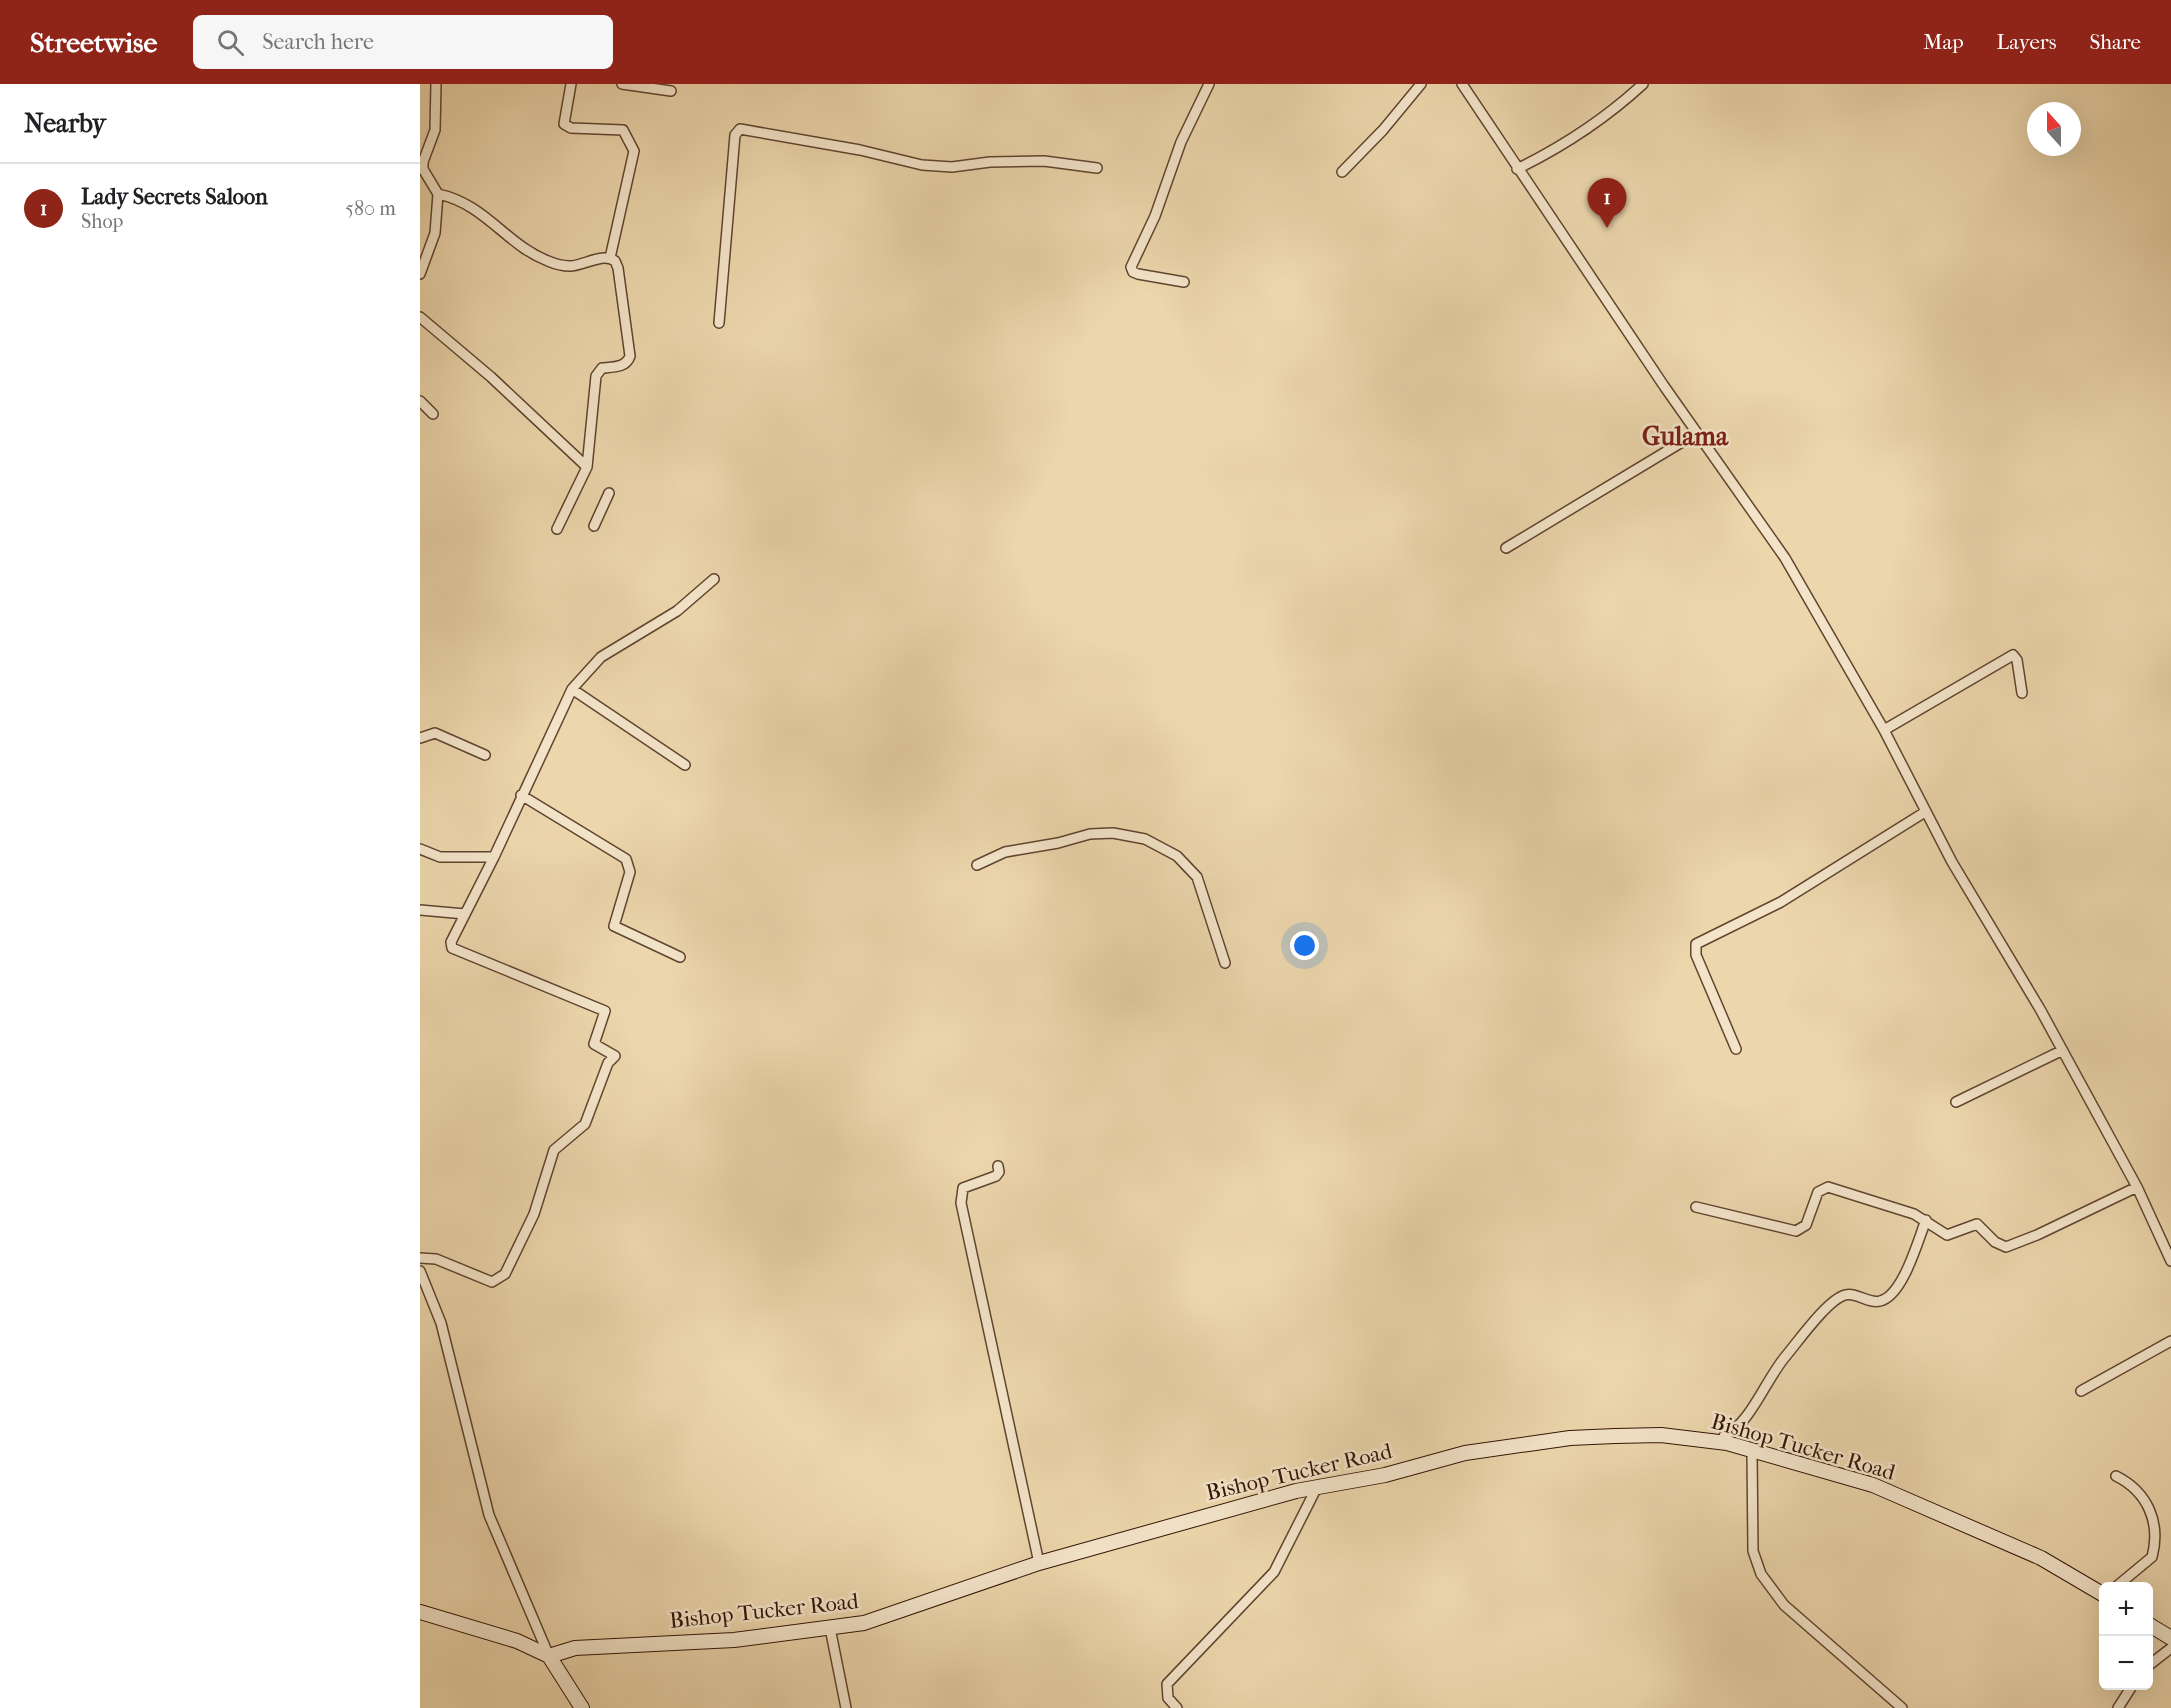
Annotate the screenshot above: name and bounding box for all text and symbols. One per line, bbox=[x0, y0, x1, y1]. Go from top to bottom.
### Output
search box bbox=[193, 15, 613, 69]
text: Streetwise bbox=[30, 26, 157, 59]
icon: search bbox=[214, 26, 247, 59]
text: Search here bbox=[262, 29, 374, 55]
text: Map bbox=[1923, 30, 1964, 54]
text: Layers bbox=[1997, 30, 2056, 54]
text: Share bbox=[2089, 30, 2141, 54]
north arrow bbox=[2027, 102, 2081, 156]
text: Nearby bbox=[24, 108, 106, 139]
pin: 1 bbox=[1588, 178, 1626, 228]
text: Lady Secrets Saloon bbox=[81, 184, 268, 210]
text: 1 bbox=[40, 197, 47, 220]
text: 580 m bbox=[345, 197, 396, 220]
text: Shop bbox=[81, 210, 123, 233]
district label: Gulama bbox=[1642, 421, 1729, 452]
your location bbox=[1290, 931, 1319, 960]
street label: Bishop Tucker Road bbox=[1708, 1408, 1899, 1486]
street label: Bishop Tucker Road bbox=[1203, 1438, 1396, 1506]
map controls bbox=[2099, 1582, 2153, 1690]
button: + bbox=[2099, 1582, 2153, 1636]
street label: Bishop Tucker Road bbox=[668, 1588, 861, 1634]
button: − bbox=[2099, 1636, 2153, 1690]

